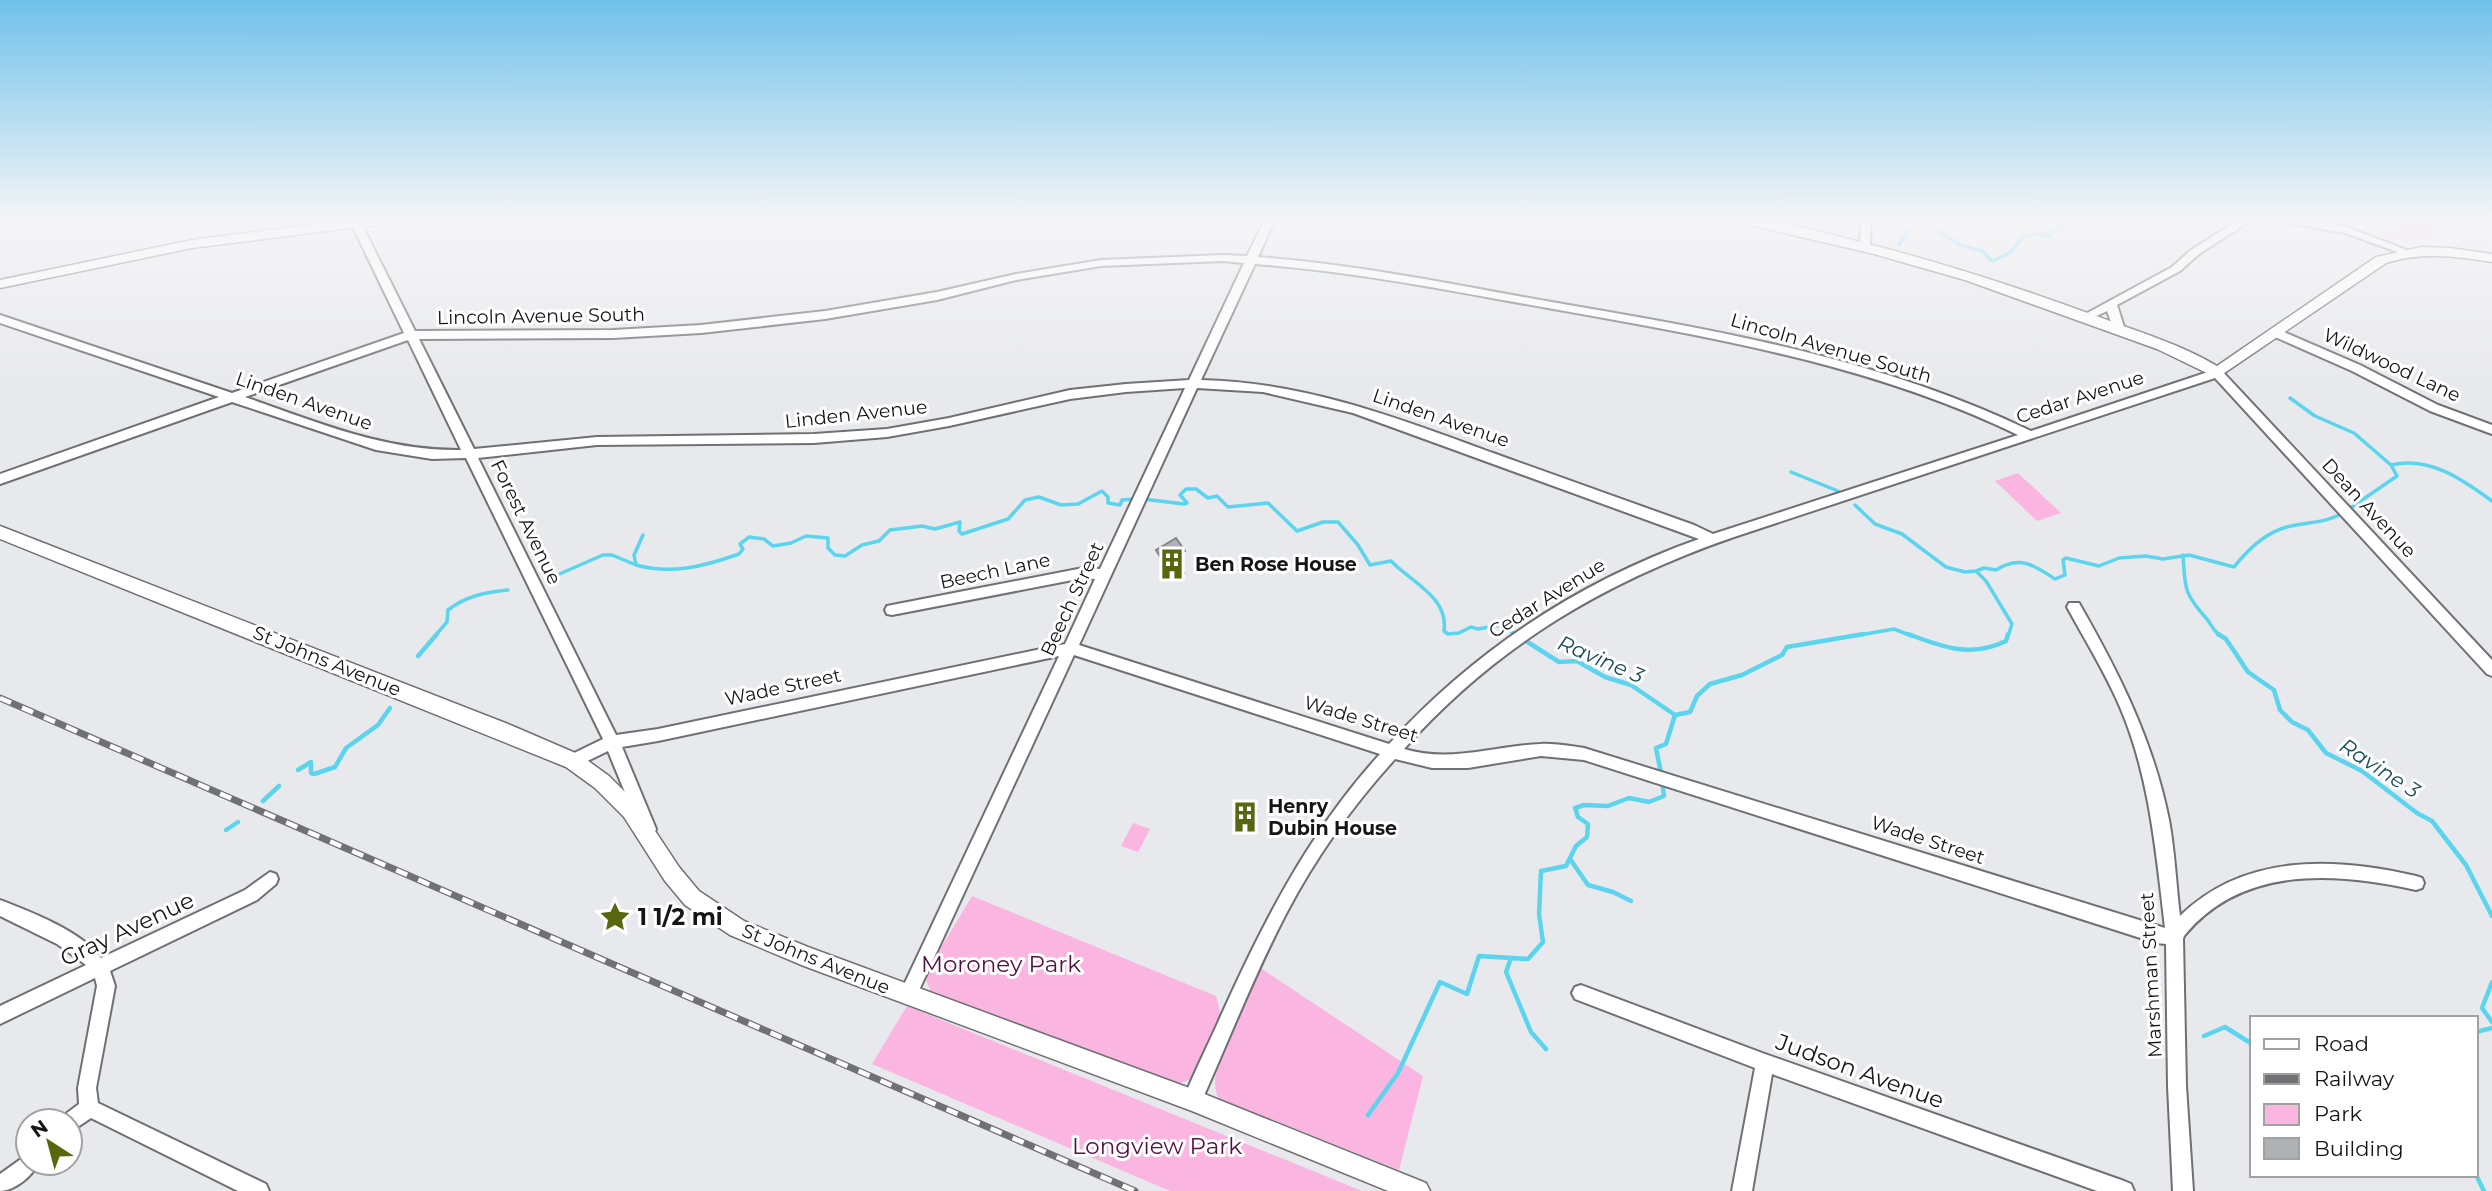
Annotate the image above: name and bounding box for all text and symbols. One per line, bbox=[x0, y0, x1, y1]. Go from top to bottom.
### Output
street label: Lincoln Avenue South bbox=[437, 303, 645, 329]
street label: Lincoln Avenue South bbox=[1728, 308, 1934, 388]
street label: Wildwood Lane bbox=[2320, 323, 2464, 407]
street label: Cedar Avenue bbox=[2013, 366, 2147, 428]
street label: Linden Avenue bbox=[233, 367, 375, 435]
street label: Linden Avenue bbox=[1370, 384, 1512, 452]
street label: Linden Avenue bbox=[784, 395, 928, 433]
street label: Dean Avenue bbox=[2317, 453, 2421, 563]
street label: Forest Avenue bbox=[486, 456, 566, 588]
street label: Beech Street bbox=[1036, 538, 1109, 660]
building icon: Ben Rose House bbox=[1155, 547, 1189, 581]
street label: Beech Lane bbox=[938, 548, 1052, 594]
place label: Ben Rose House bbox=[1195, 553, 1357, 576]
street label: Cedar Avenue bbox=[1485, 553, 1609, 643]
street label: St Johns Avenue bbox=[250, 621, 404, 701]
water label: Ravine 3 bbox=[1554, 630, 1649, 689]
street label: Wade Street bbox=[723, 663, 843, 711]
street label: Wade Street bbox=[1301, 691, 1421, 747]
water label: Ravine 3 bbox=[2335, 733, 2426, 804]
place label: Henry Dubin House bbox=[1268, 795, 1397, 840]
building icon: Henry Dubin House bbox=[1228, 800, 1262, 834]
street label: Wade Street bbox=[1868, 811, 1988, 869]
street label: Gray Avenue bbox=[56, 886, 198, 972]
street label: Marshman Street bbox=[2135, 891, 2167, 1058]
place icon: 1 1/2 mi bbox=[598, 900, 632, 934]
place label: 1 1/2 mi bbox=[638, 903, 723, 931]
street label: St Johns Avenue bbox=[739, 919, 893, 999]
park label: Moroney Park bbox=[921, 950, 1081, 978]
legend bbox=[2250, 1016, 2478, 1177]
street label: Judson Avenue bbox=[1771, 1027, 1948, 1114]
text: Road bbox=[2314, 1031, 2369, 1056]
text: Railway bbox=[2314, 1066, 2395, 1091]
text: Park bbox=[2314, 1101, 2362, 1126]
north arrow bbox=[14, 1107, 84, 1177]
text: N bbox=[26, 1115, 52, 1142]
park label: Longview Park bbox=[1072, 1132, 1242, 1160]
text: Building bbox=[2314, 1136, 2404, 1161]

